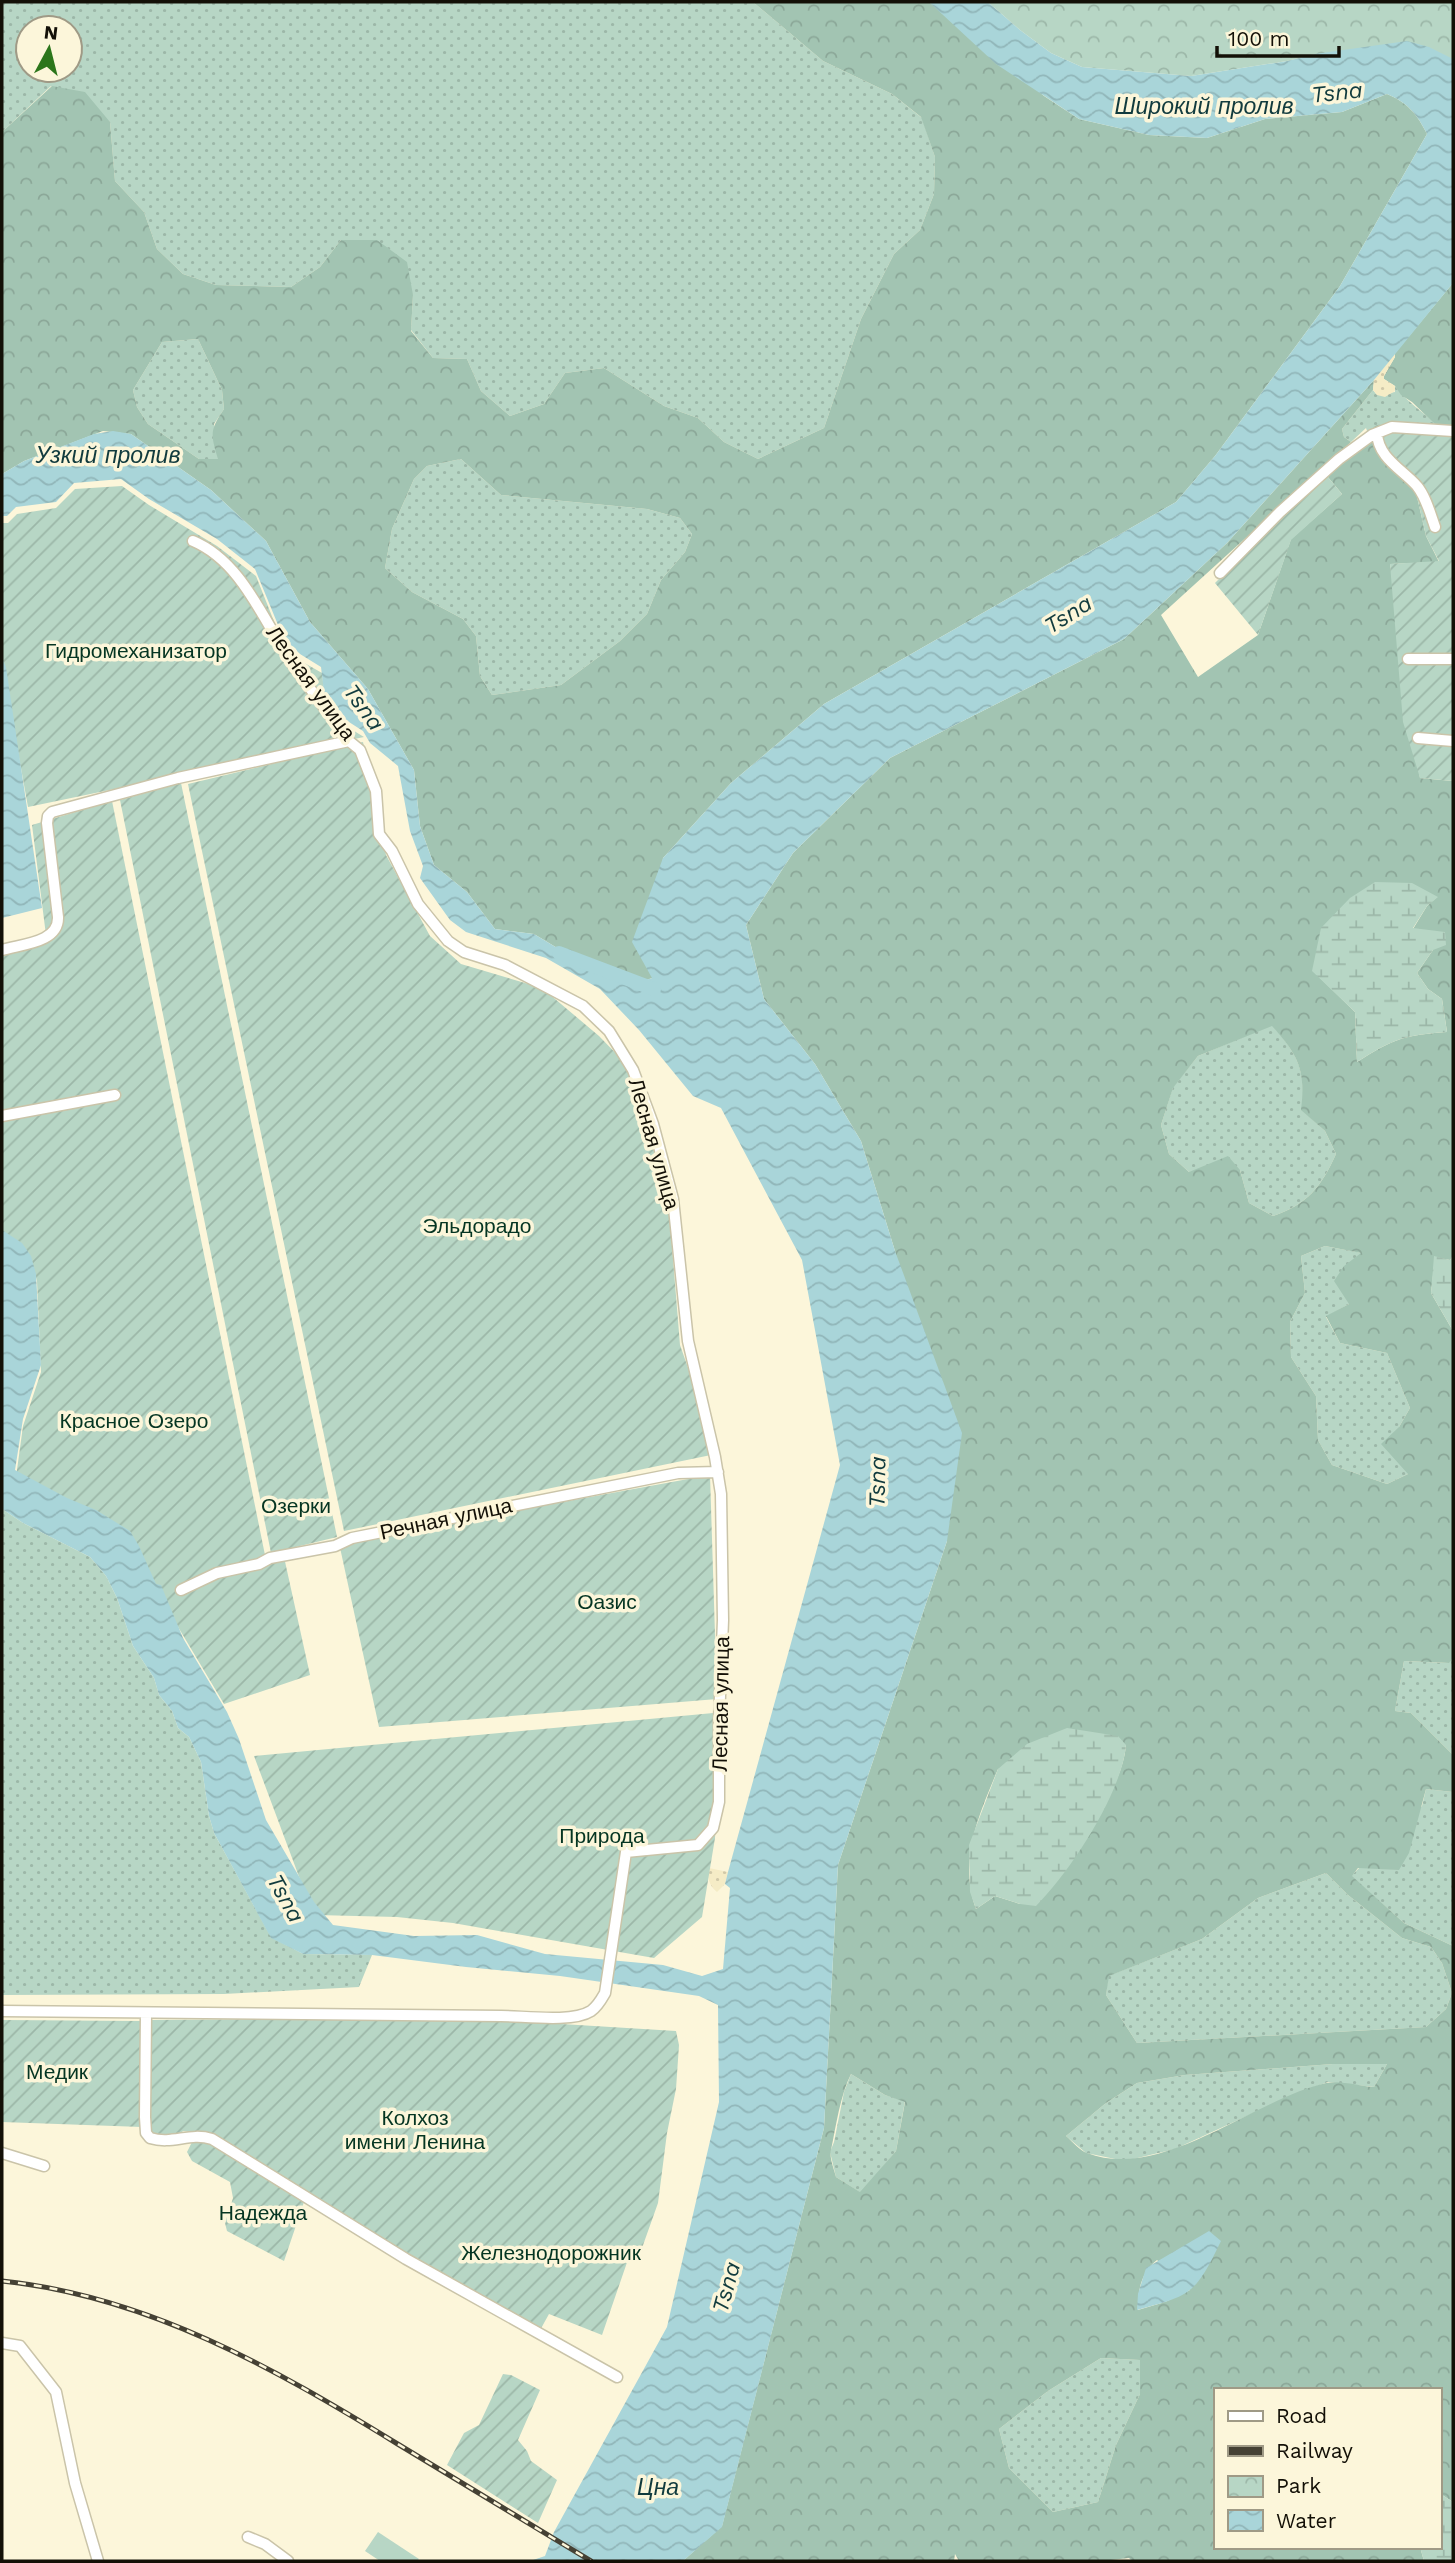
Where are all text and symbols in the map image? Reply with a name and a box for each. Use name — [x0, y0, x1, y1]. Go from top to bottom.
north arrow — [14, 14, 84, 84]
scale bar — [1217, 14, 1340, 58]
text: N — [43, 20, 59, 45]
text: 100 m — [1228, 26, 1290, 51]
water label: Tsna — [1310, 76, 1364, 109]
water label: Широкий пролив — [1114, 93, 1294, 120]
water label: Узкий пролив — [35, 442, 180, 469]
water label: Tsna — [1039, 589, 1097, 639]
street label: Лесная улица — [261, 621, 362, 745]
park label: Гидромеханизатор — [45, 638, 227, 663]
water label: Tsna — [338, 679, 390, 736]
street label: Лесная улица — [624, 1075, 685, 1213]
park label: Эльдорадо — [423, 1213, 531, 1238]
park label: Красное Озеро — [60, 1408, 208, 1433]
water label: Tsna — [864, 1456, 891, 1508]
street label: Речная улица — [377, 1492, 515, 1545]
park label: Озерки — [261, 1493, 331, 1518]
park label: Оазис — [577, 1589, 637, 1614]
street label: Лесная улица — [707, 1636, 734, 1772]
park label: Природа — [559, 1823, 645, 1848]
water label: Tsna — [261, 1869, 310, 1927]
park label: Медик — [26, 2059, 89, 2084]
park label: Колхоз имени Ленина — [345, 2105, 486, 2154]
park label: Надежда — [219, 2200, 308, 2225]
park label: Железнодорожник — [461, 2240, 642, 2265]
water label: Tsna — [707, 2259, 746, 2315]
legend — [1214, 2388, 1441, 2549]
text: Road — [1276, 2403, 1327, 2428]
text: Railway — [1276, 2438, 1353, 2463]
text: Park — [1276, 2473, 1321, 2498]
water label: Цна — [637, 2474, 679, 2501]
text: Water — [1276, 2508, 1337, 2533]

